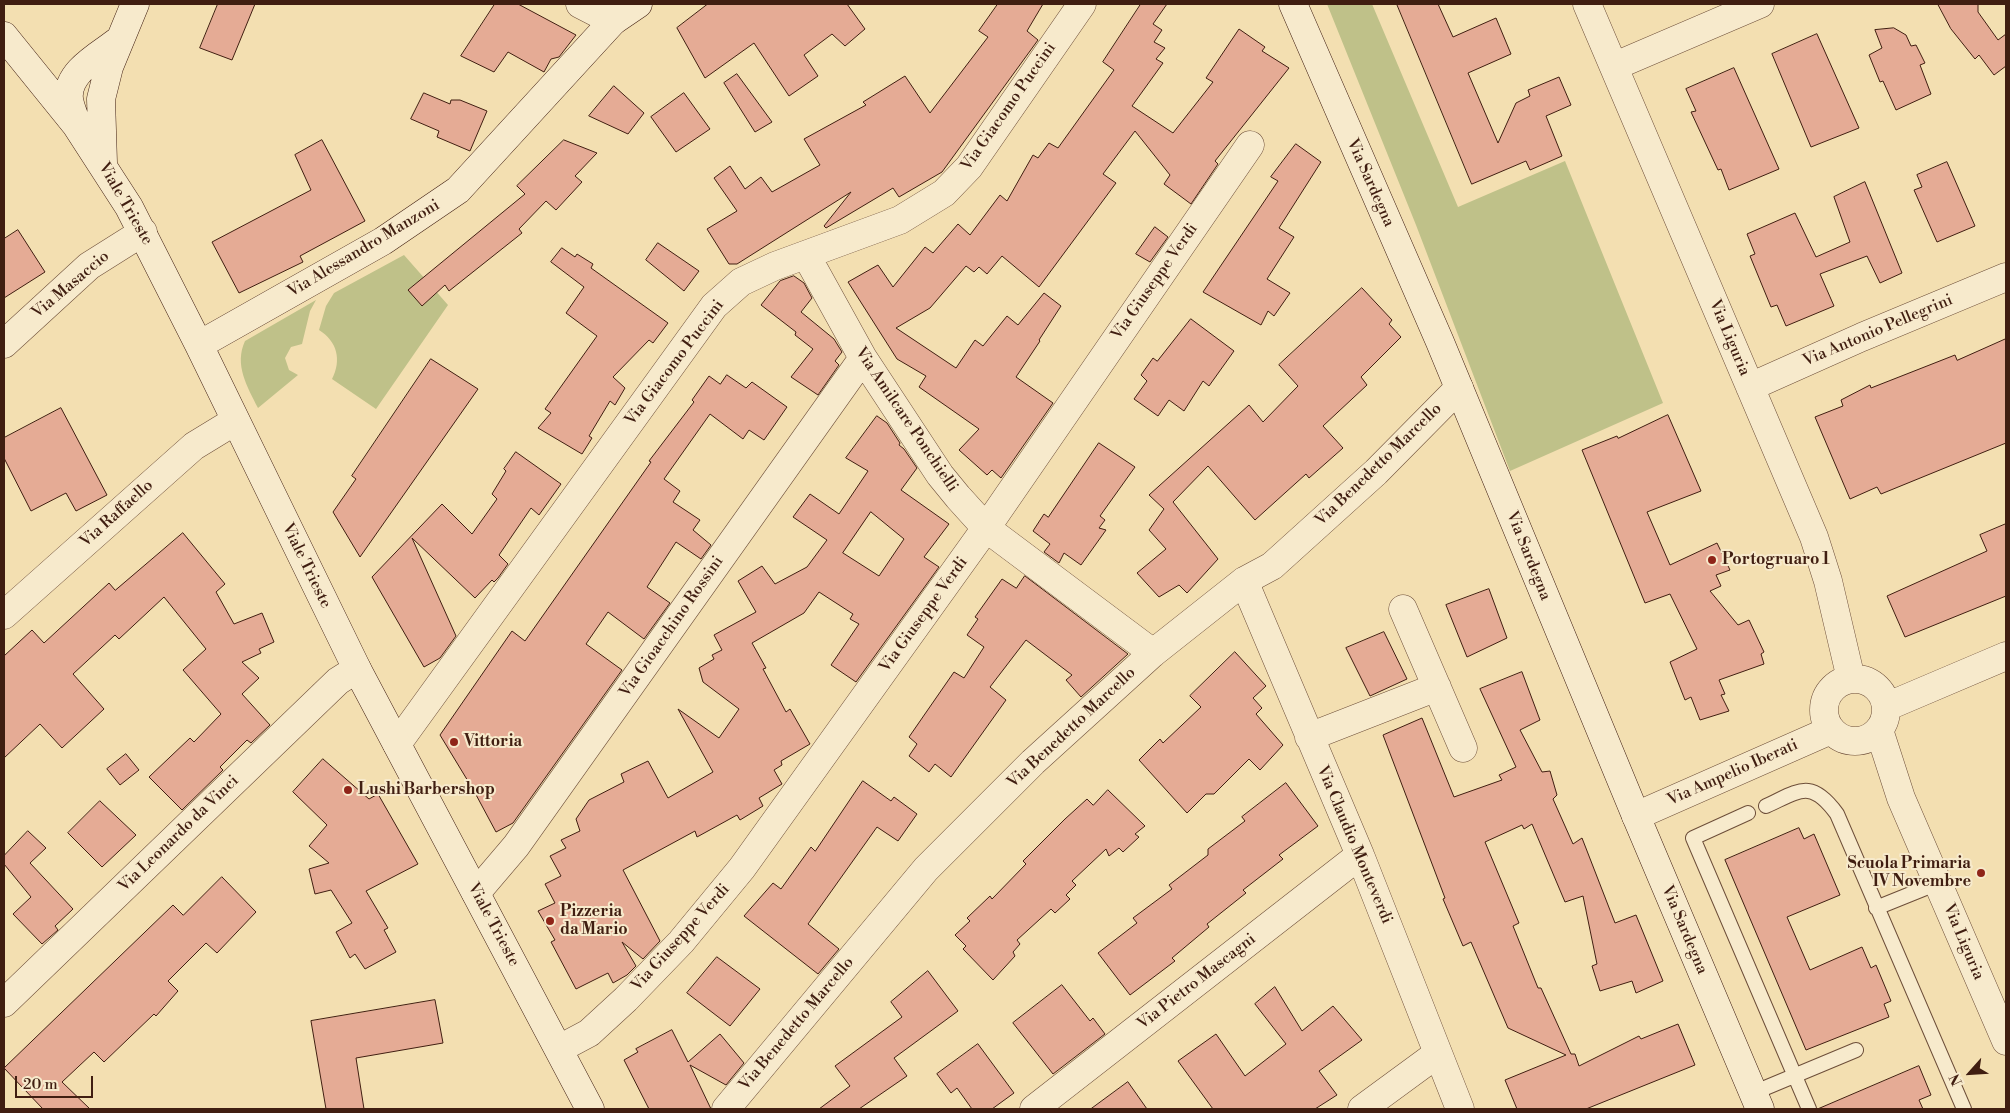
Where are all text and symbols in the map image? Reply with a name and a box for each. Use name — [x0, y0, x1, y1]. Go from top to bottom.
street label: Via Giacomo Puccini — [957, 39, 1061, 175]
street label: Via Sardegna — [1342, 136, 1398, 230]
street label: Viale Trieste — [94, 159, 156, 249]
street label: Via Alessandro Manzoni — [284, 196, 444, 302]
street label: Via Giuseppe Verdi — [1108, 220, 1202, 344]
street label: Via Masaccio — [28, 247, 114, 323]
street label: Via Antonio Pellegrini — [1800, 291, 1956, 371]
street label: Via Giacomo Puccini — [622, 296, 728, 430]
street label: Via Liguria — [1704, 297, 1754, 379]
street label: Via Amilcare Ponchielli — [850, 344, 962, 496]
street label: Via Benedetto Marcello — [1312, 400, 1446, 530]
street label: Via Raffaello — [76, 476, 158, 552]
street label: Via Sardegna — [1501, 509, 1555, 603]
street label: Viale Trieste — [277, 520, 335, 612]
place label: Portogruaro 1 — [1722, 550, 1830, 570]
street label: Via Gioacchino Rossini — [616, 553, 728, 701]
street label: Via Giuseppe Verdi — [876, 554, 972, 676]
marker: Portogruaro 1 — [1706, 554, 1718, 566]
street label: Via Benedetto Marcello — [1004, 664, 1140, 792]
place label: Vittoria — [464, 732, 522, 752]
marker: Vittoria — [448, 736, 460, 748]
street label: Via Ampelio Iberati — [1665, 736, 1801, 810]
street label: Via Claudio Monteverdi — [1312, 763, 1396, 927]
street label: Via Leonardo da Vinci — [115, 772, 243, 896]
place label: Lushi Barbershop — [358, 780, 495, 800]
marker: Lushi Barbershop — [342, 784, 354, 796]
place label: Scuola Primaria IV Novembre — [1848, 854, 1971, 892]
marker: Scuola Primaria IV Novembre — [1975, 867, 1987, 879]
street label: Viale Trieste — [463, 880, 523, 970]
street label: Via Giuseppe Verdi — [628, 880, 734, 996]
street label: Via Sardegna — [1657, 883, 1711, 977]
street label: Via Liguria — [1938, 901, 1988, 983]
place label: Pizzeria da Mario — [560, 902, 628, 940]
marker: Pizzeria da Mario — [544, 915, 556, 927]
street label: Via Pietro Mascagni — [1134, 930, 1260, 1034]
street label: Via Benedetto Marcello — [736, 953, 858, 1095]
north arrow — [1945, 1048, 1995, 1098]
scale bar — [18, 1066, 95, 1098]
text: N — [1946, 1071, 1967, 1089]
text: 20 m — [23, 1075, 58, 1094]

